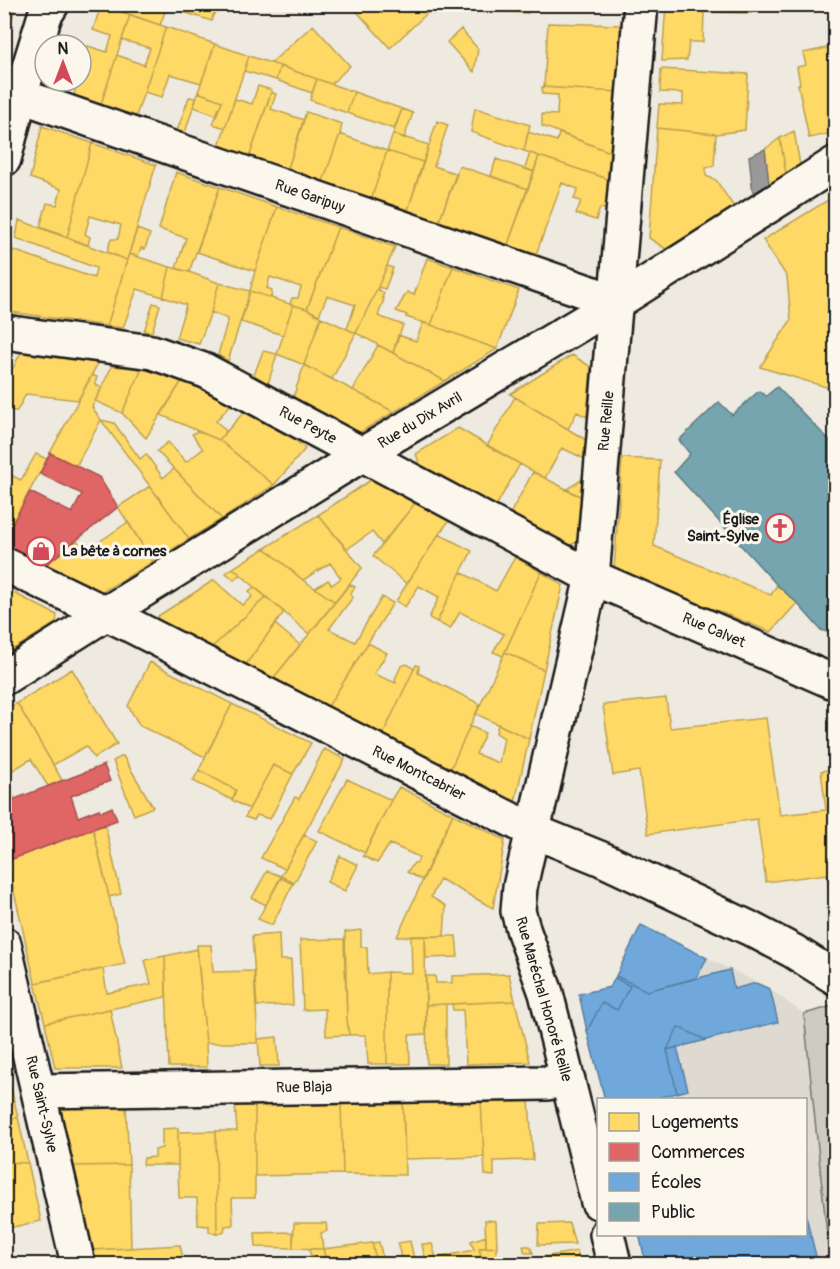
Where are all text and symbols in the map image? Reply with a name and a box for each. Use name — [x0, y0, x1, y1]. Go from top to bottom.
north arrow — [33, 33, 93, 93]
text: N — [58, 39, 69, 59]
street label: Rue Garipuy — [272, 176, 348, 218]
street label: Rue du Dix Avril — [375, 388, 466, 453]
street label: Rue Reille — [594, 390, 619, 452]
street label: Rue Peyte — [276, 402, 340, 449]
place label: Église Saint-Sylve — [687, 510, 760, 546]
church icon: Église Saint-Sylve — [764, 512, 796, 544]
shop icon: La bête à cornes — [25, 535, 57, 567]
place label: La bête à cornes — [62, 542, 167, 561]
street label: Rue Calvet — [679, 609, 749, 653]
street label: Rue Montcabrier — [369, 742, 469, 806]
street label: Rue Maréchal Honoré Reille — [511, 915, 576, 1084]
street label: Rue Saint-Sylve — [21, 1054, 62, 1155]
street label: Rue Blaja — [276, 1078, 332, 1097]
legend — [597, 1098, 807, 1236]
text: Logements — [651, 1111, 738, 1134]
text: Commerces — [651, 1141, 745, 1164]
text: Écoles — [651, 1171, 701, 1194]
text: Public — [651, 1201, 695, 1224]

